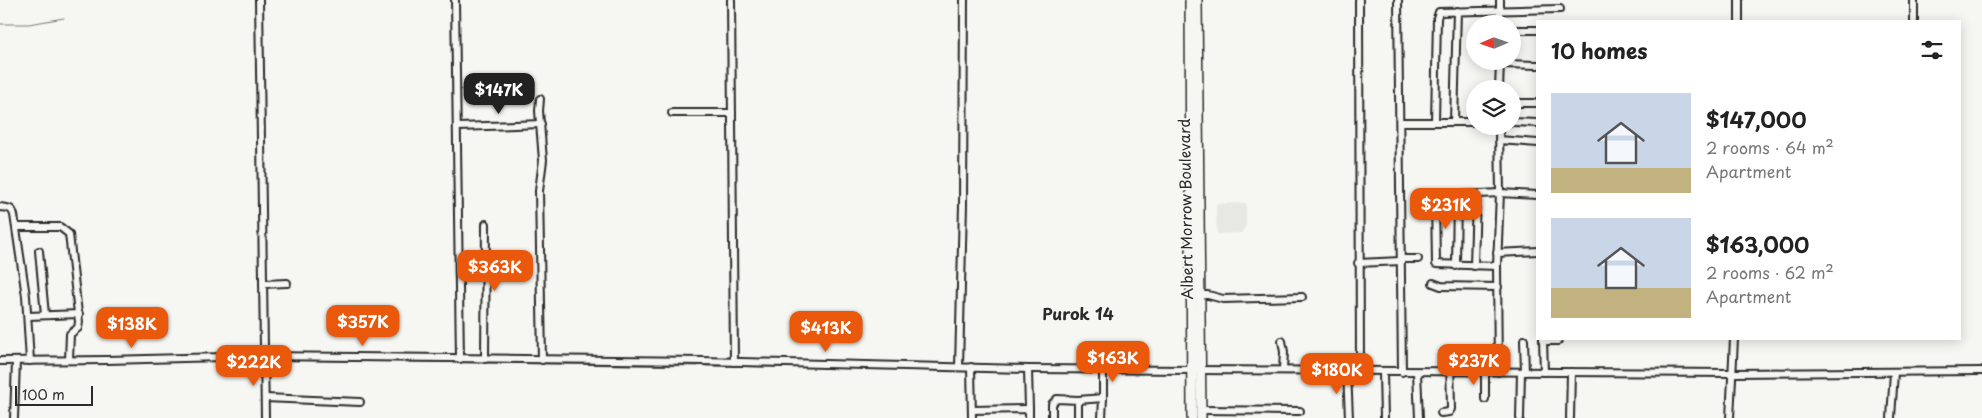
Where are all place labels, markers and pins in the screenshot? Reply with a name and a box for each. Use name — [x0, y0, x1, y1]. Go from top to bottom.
pin: $147K — [464, 72, 534, 115]
pin: $231K — [1411, 188, 1481, 230]
pin: $363K — [460, 250, 530, 292]
pin: $357K — [328, 304, 398, 347]
pin: $138K — [97, 306, 167, 349]
pin: $413K — [791, 310, 861, 353]
pin: $163K — [1078, 340, 1148, 383]
pin: $222K — [219, 344, 289, 387]
pin: $237K — [1439, 344, 1509, 386]
pin: $180K — [1302, 352, 1372, 395]

